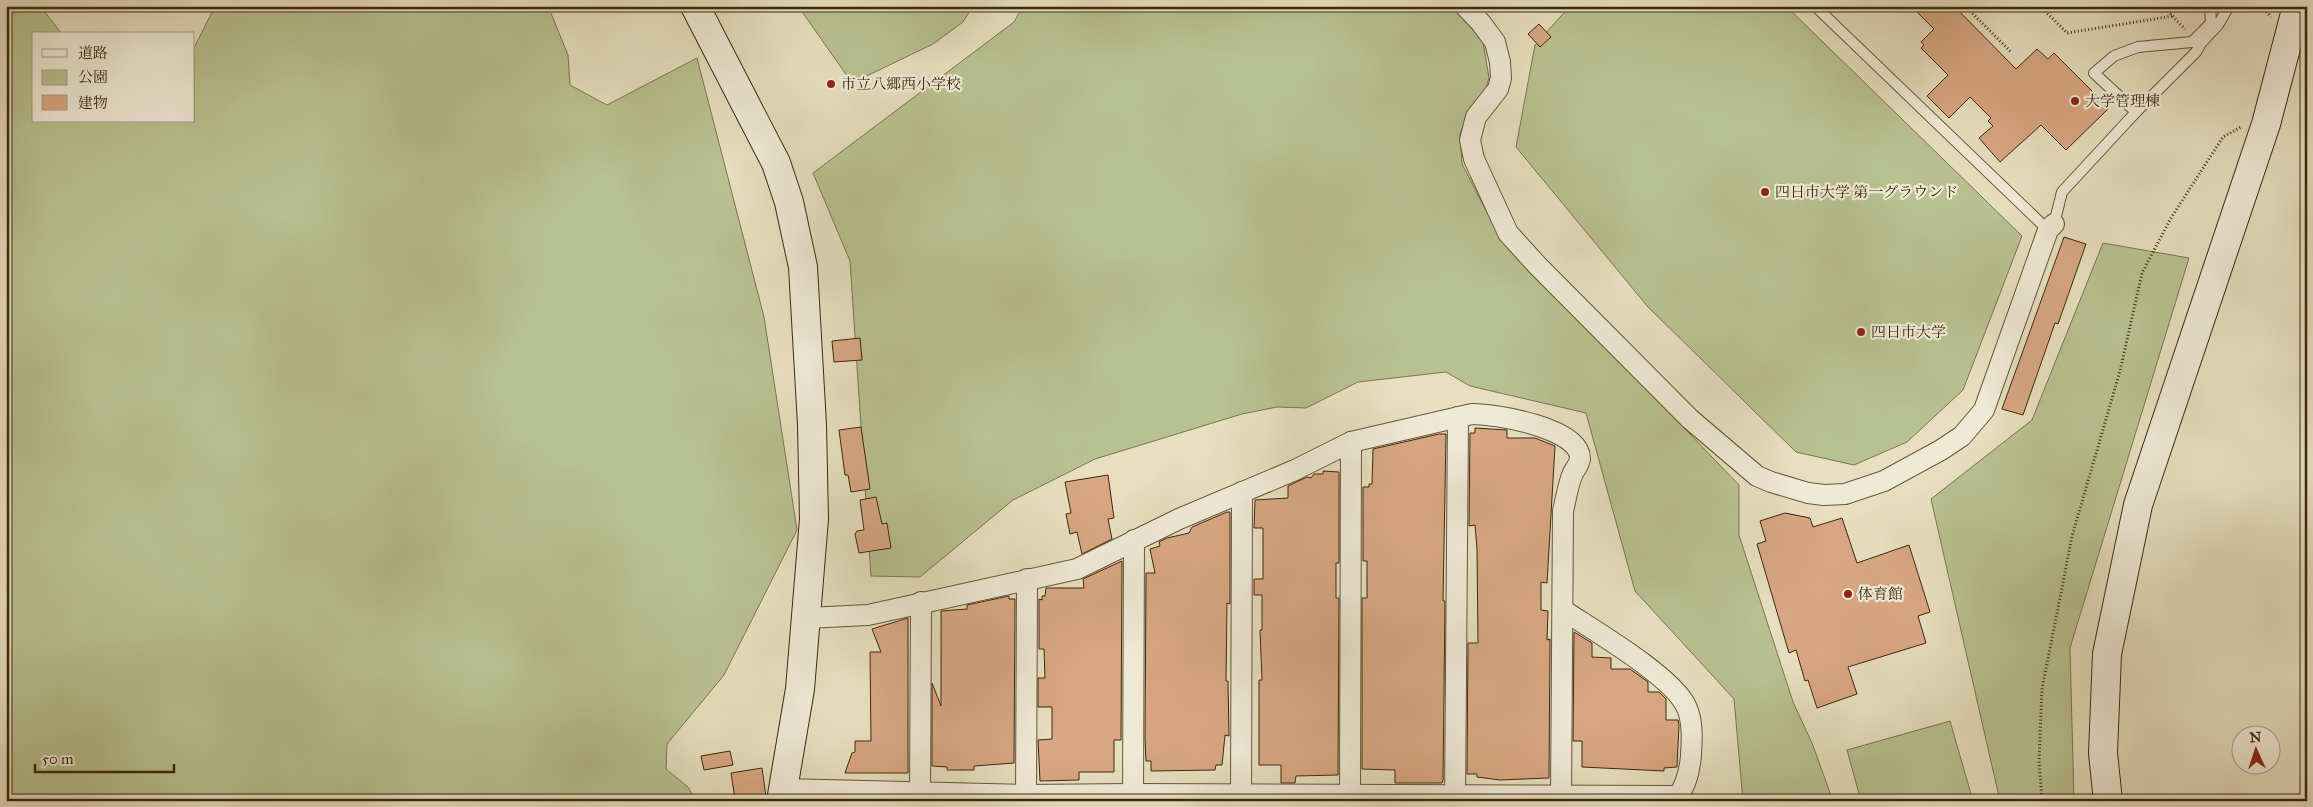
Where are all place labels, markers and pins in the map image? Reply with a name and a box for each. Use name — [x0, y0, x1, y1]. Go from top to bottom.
place label: 市立八郷西小学校 — [841, 75, 961, 93]
marker: 市立八郷西小学校 — [825, 78, 837, 90]
place label: 大学管理棟 — [2085, 92, 2160, 110]
marker: 大学管理棟 — [2069, 95, 2081, 107]
place label: 四日市大学 第一グラウンド — [1775, 183, 1958, 201]
marker: 四日市大学 第一グラウンド — [1759, 186, 1771, 198]
place label: 四日市大学 — [1871, 323, 1946, 341]
marker: 四日市大学 — [1855, 326, 1867, 338]
place label: 体育館 — [1858, 585, 1903, 603]
marker: 体育館 — [1842, 588, 1854, 600]

